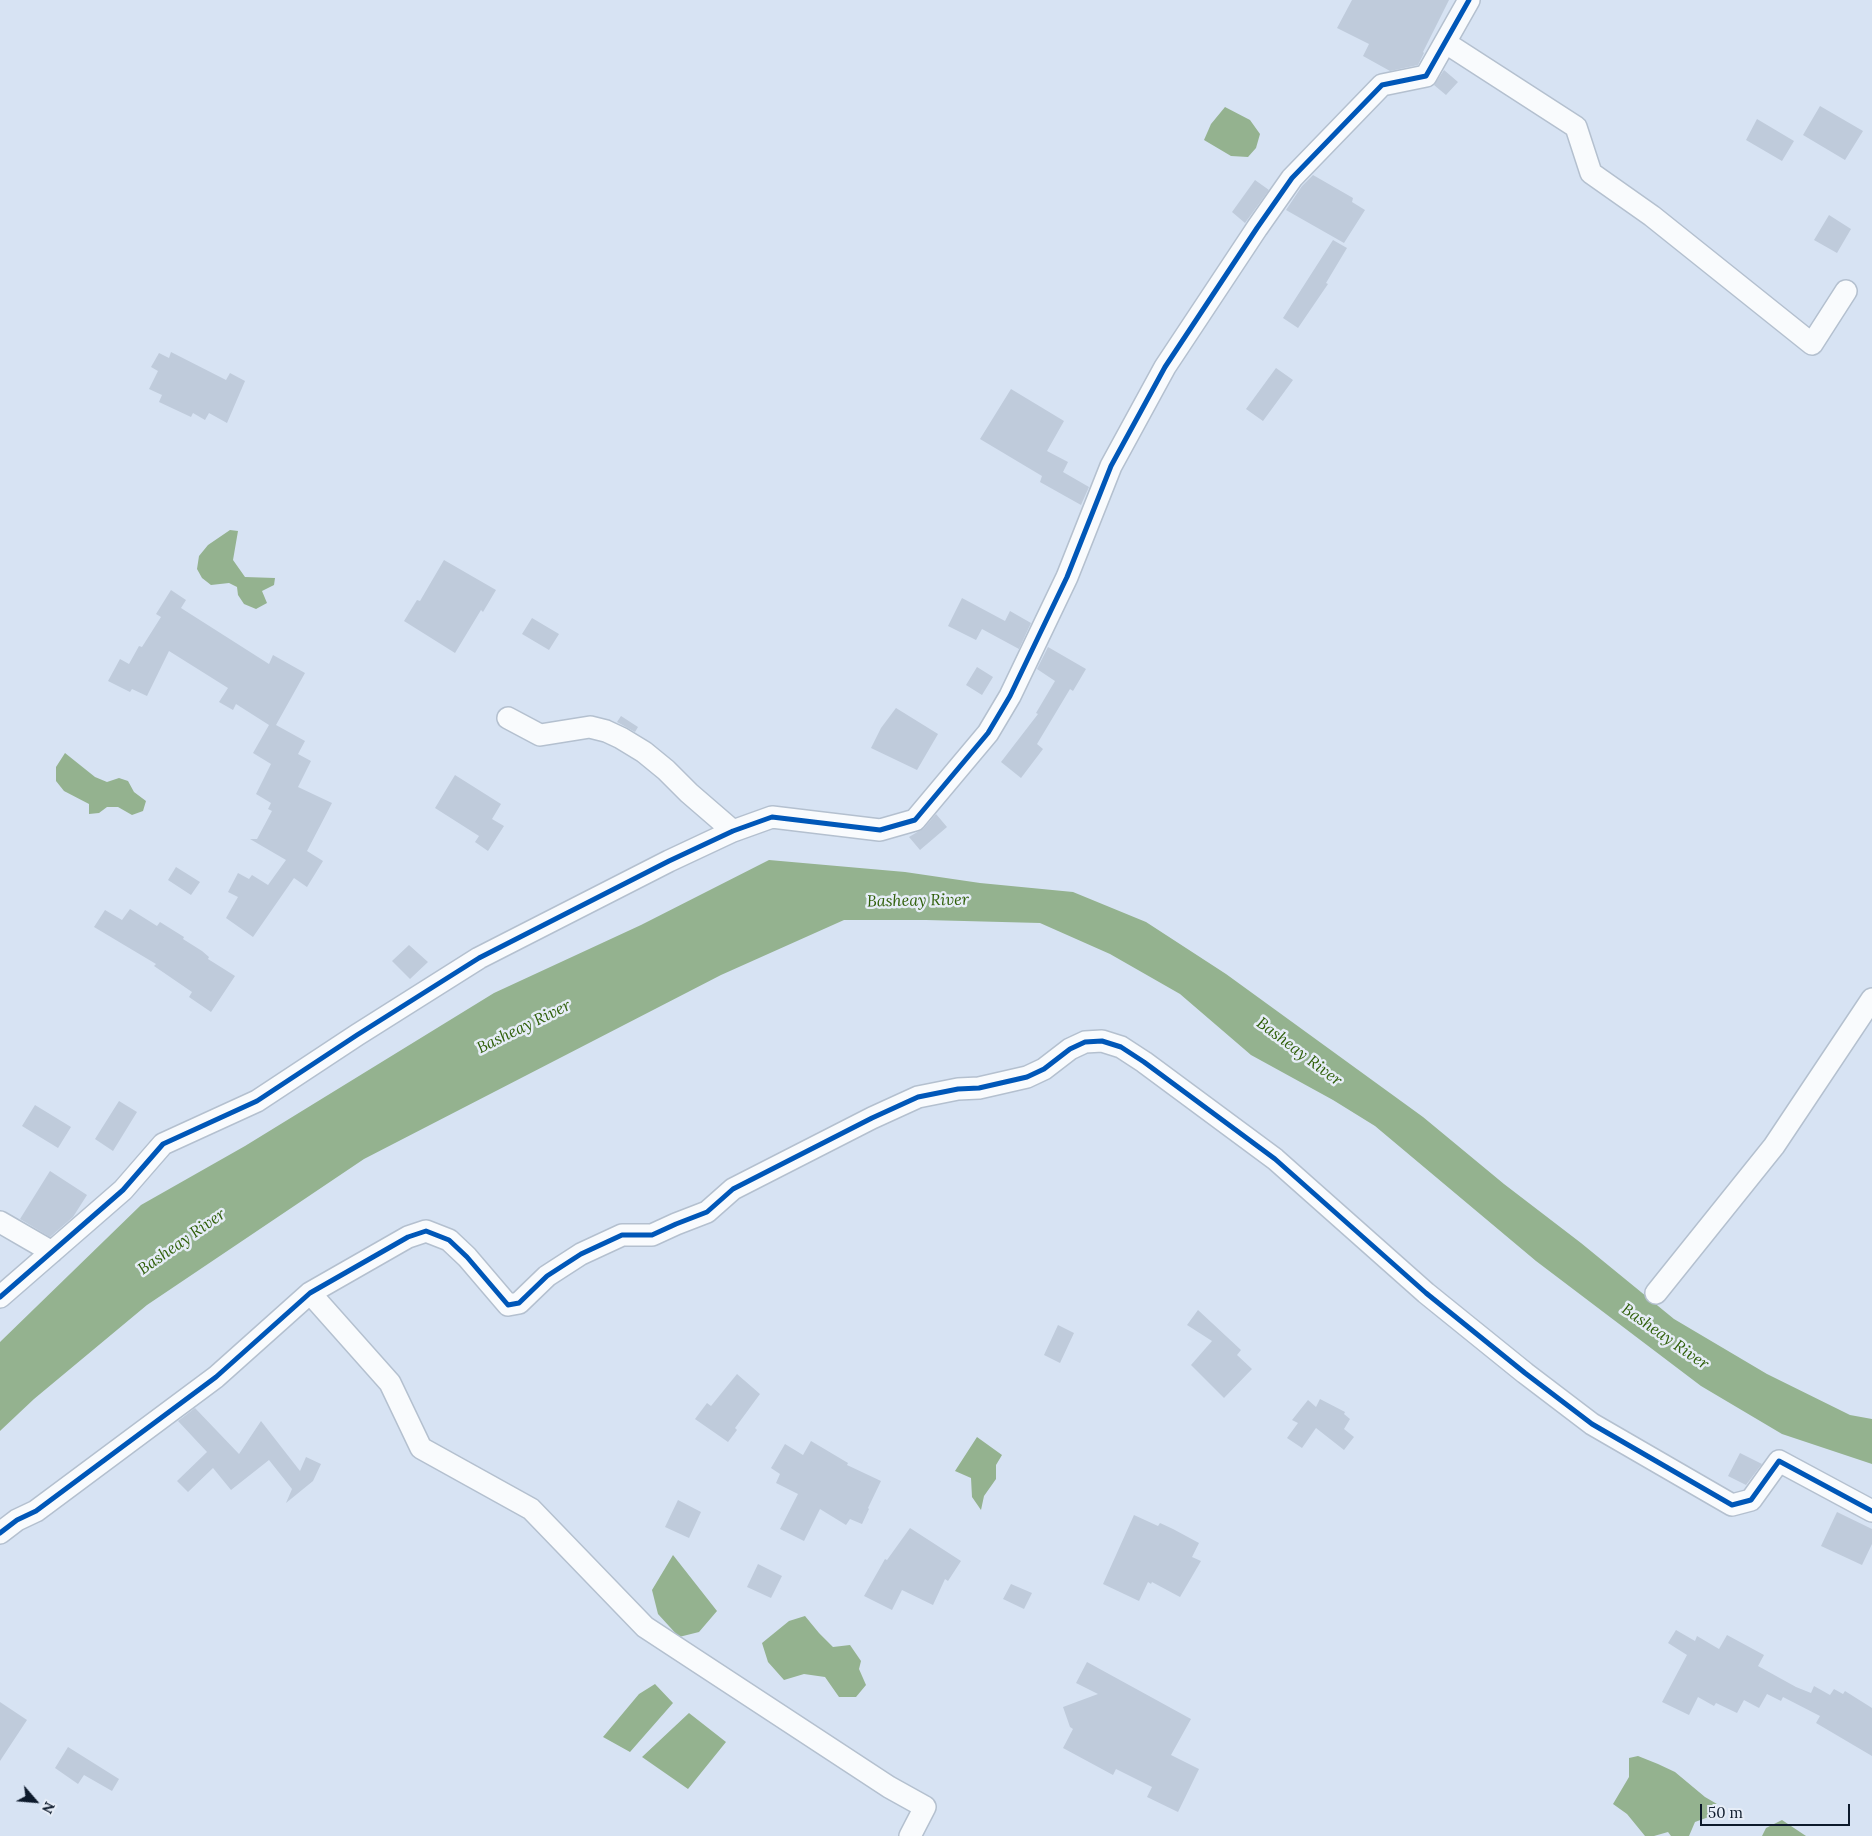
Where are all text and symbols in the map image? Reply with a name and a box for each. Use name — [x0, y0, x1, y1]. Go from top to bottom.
water label: Basheay River — [867, 891, 969, 911]
water label: Basheay River — [474, 996, 574, 1058]
water label: Basheay River — [1252, 1014, 1346, 1090]
water label: Basheay River — [135, 1205, 229, 1279]
water label: Basheay River — [1618, 1300, 1712, 1374]
north arrow — [10, 1776, 60, 1826]
scale bar — [1702, 1794, 1852, 1826]
text: N — [38, 1799, 59, 1817]
text: 50 m — [1708, 1803, 1743, 1822]

